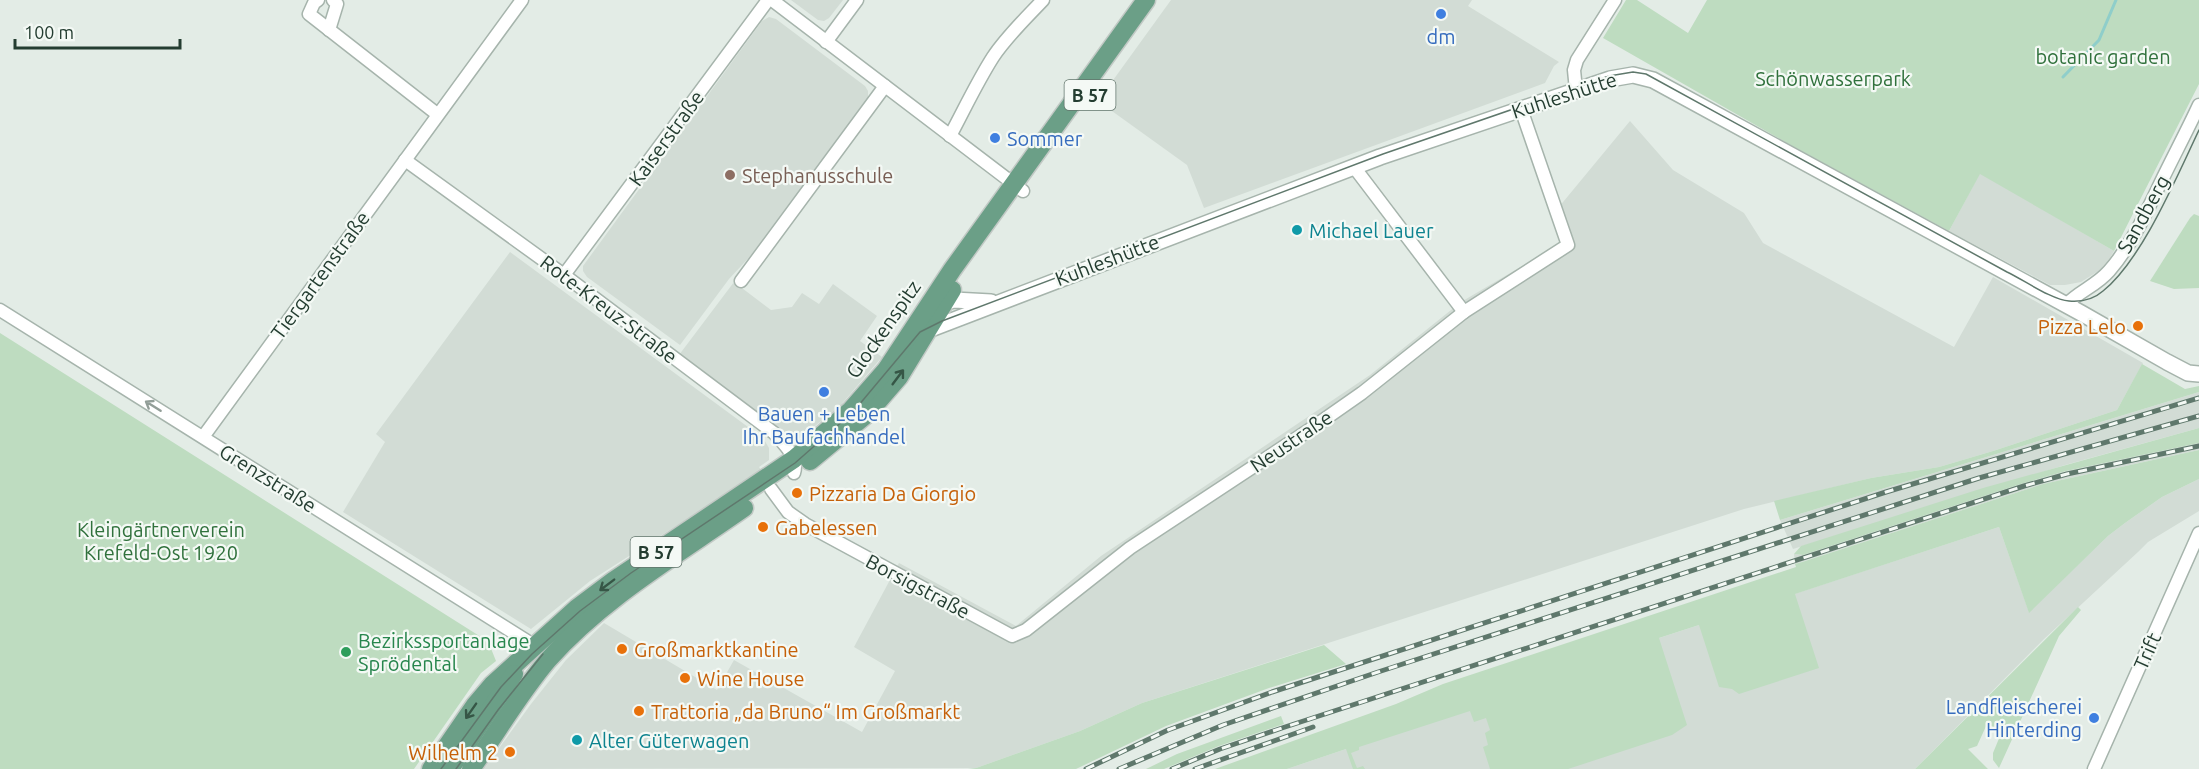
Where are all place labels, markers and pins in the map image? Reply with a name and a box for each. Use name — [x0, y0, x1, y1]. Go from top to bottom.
marker: dm — [1434, 7, 1448, 21]
place label: dm — [1427, 25, 1455, 48]
place label: Sommer — [1007, 127, 1083, 150]
marker: Sommer — [988, 131, 1002, 145]
place label: Stephanusschule — [742, 164, 893, 187]
marker: Stephanusschule — [723, 168, 737, 182]
place label: Michael Lauer — [1309, 219, 1434, 242]
marker: Michael Lauer — [1290, 223, 1304, 237]
place label: Pizza Lelo — [2038, 315, 2126, 338]
marker: Pizza Lelo — [2131, 319, 2145, 333]
marker: Bauen + Leben Ihr Baufachhandel — [817, 385, 831, 399]
place label: Bauen + Leben Ihr Baufachhandel — [743, 402, 905, 448]
place label: Pizzaria Da Giorgio — [809, 482, 976, 505]
marker: Pizzaria Da Giorgio — [790, 486, 804, 500]
place label: Gabelessen — [775, 516, 877, 539]
marker: Gabelessen — [756, 520, 770, 534]
place label: Bezirkssportanlage Sprödental — [358, 629, 529, 675]
place label: Großmarktkantine — [634, 638, 799, 661]
marker: Großmarktkantine — [615, 642, 629, 656]
marker: Bezirkssportanlage Sprödental — [339, 645, 353, 659]
place label: Wine House — [697, 667, 805, 690]
marker: Wine House — [678, 671, 692, 685]
place label: Landfleischerei Hinterding — [1946, 695, 2082, 741]
place label: Trattoria „da Bruno“ Im Großmarkt — [651, 700, 960, 723]
marker: Trattoria „da Bruno“ Im Großmarkt — [632, 704, 646, 718]
marker: Landfleischerei Hinterding — [2087, 711, 2101, 725]
place label: Alter Güterwagen — [589, 729, 750, 752]
marker: Alter Güterwagen — [570, 733, 584, 747]
place label: Wilhelm 2 — [408, 741, 498, 764]
marker: Wilhelm 2 — [503, 745, 517, 759]

